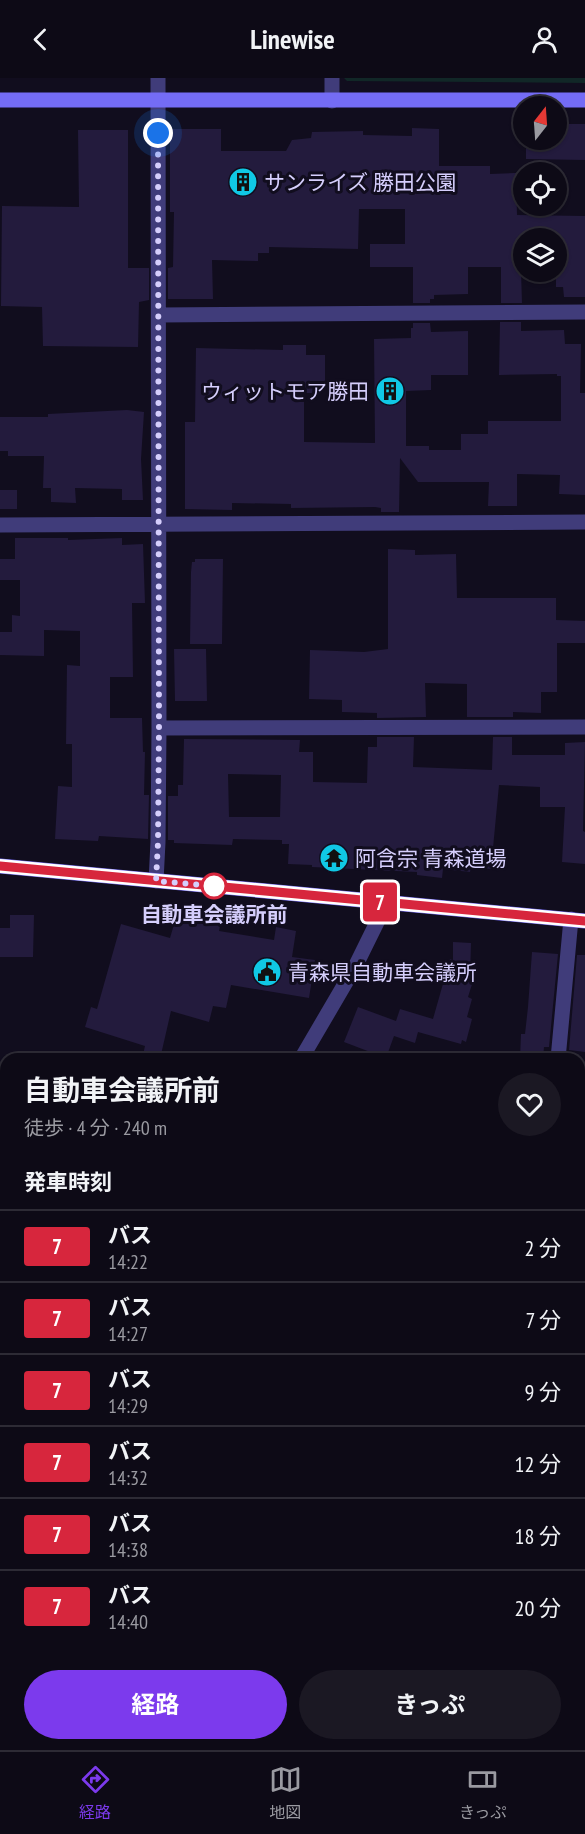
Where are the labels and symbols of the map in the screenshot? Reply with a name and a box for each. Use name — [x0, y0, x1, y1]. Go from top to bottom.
north arrow — [513, 96, 567, 150]
your location — [143, 118, 173, 148]
building icon: サンライズ 勝田公園 — [227, 166, 259, 198]
place label: サンライズ 勝田公園 — [264, 169, 457, 196]
building icon: ウィットモア勝田 — [374, 375, 406, 407]
place label: ウィットモア勝田 — [201, 378, 369, 405]
temple icon: 阿含宗 青森道場 — [318, 842, 350, 874]
place label: 阿含宗 青森道場 — [355, 845, 506, 872]
marker: 自動車会議所前 — [201, 873, 227, 899]
line badge: 7 — [360, 882, 400, 922]
place label: 自動車会議所前 — [141, 901, 288, 928]
public building icon: 青森県自動車会議所 — [251, 956, 283, 988]
place label: 青森県自動車会議所 — [288, 959, 477, 986]

